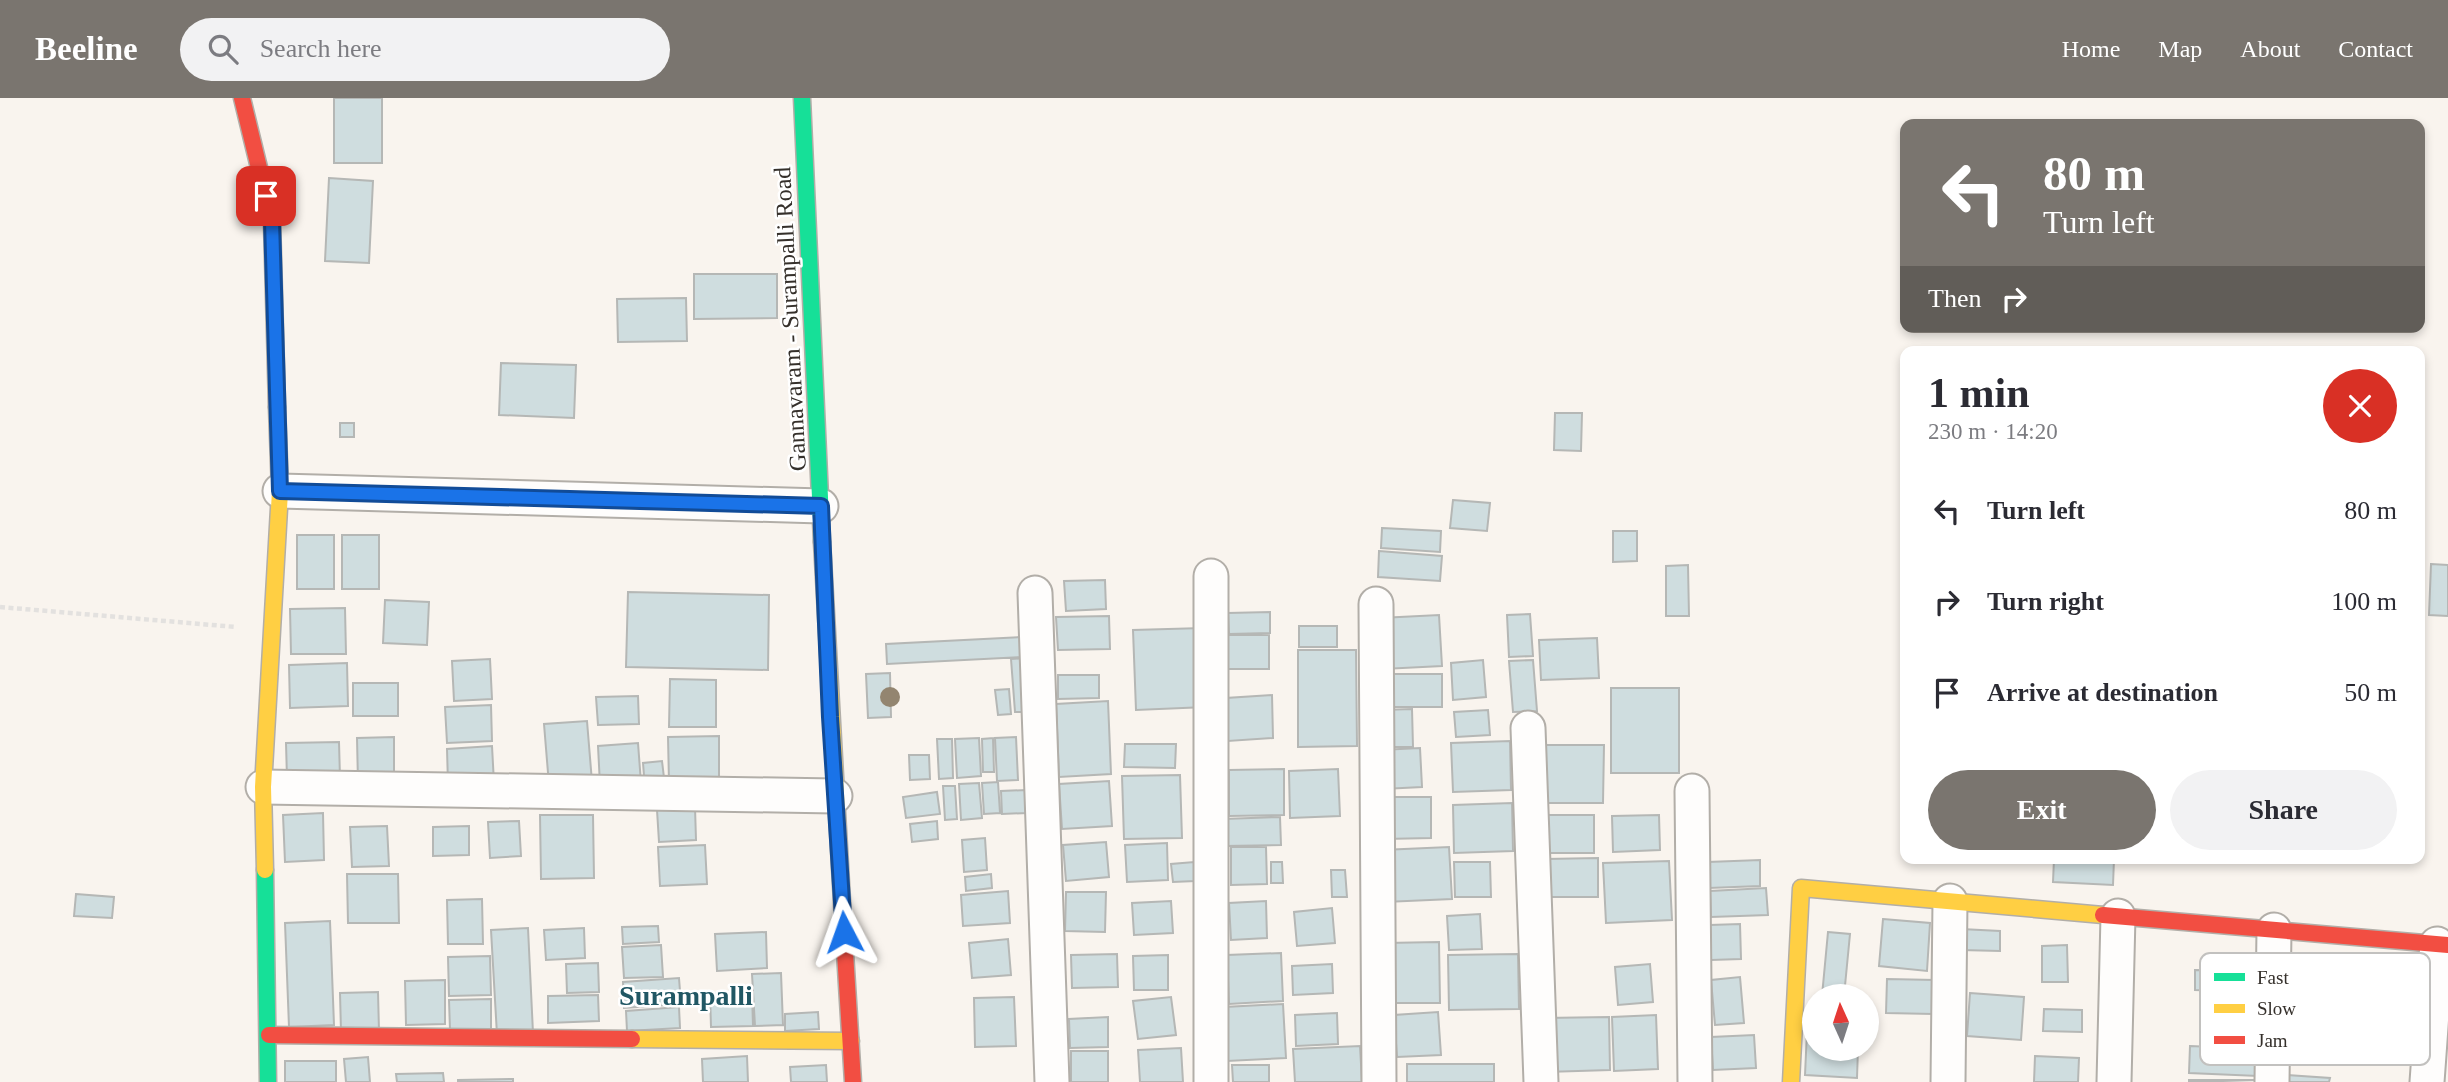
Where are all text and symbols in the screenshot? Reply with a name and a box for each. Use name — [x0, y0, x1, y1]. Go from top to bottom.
search box — [180, 18, 670, 81]
icon: search — [204, 30, 242, 68]
text: Beeline — [35, 31, 138, 67]
text: Search here — [260, 34, 382, 63]
text: Home — [2062, 36, 2120, 62]
text: Map — [2158, 36, 2202, 62]
text: About — [2240, 36, 2300, 62]
text: Contact — [2338, 36, 2413, 62]
text: 80 m — [2043, 146, 2145, 201]
icon: left — [1928, 147, 2019, 238]
pin — [236, 166, 296, 226]
street label: Gannavaram - Surampalli Road — [769, 166, 811, 472]
icon: arrive — [247, 177, 285, 215]
text: Turn left — [2043, 204, 2155, 240]
icon: right — [1995, 280, 2033, 318]
text: Then — [1928, 284, 1981, 313]
button: close — [2323, 369, 2397, 443]
text: 1 min — [1928, 370, 2030, 416]
text: 230 m · 14:20 — [1928, 419, 2058, 444]
icon: left — [1928, 492, 1966, 530]
text: Turn left — [1987, 496, 2085, 525]
text: 80 m — [2344, 496, 2397, 525]
icon: right — [1928, 583, 1966, 621]
text: Turn right — [1987, 587, 2104, 616]
text: 100 m — [2331, 587, 2397, 616]
icon: arrive — [1928, 674, 1966, 712]
text: Arrive at destination — [1987, 678, 2218, 707]
text: 50 m — [2344, 678, 2397, 707]
button: Exit — [1928, 770, 2156, 850]
button: Share — [2170, 770, 2397, 850]
position arrow — [807, 895, 881, 969]
legend — [2200, 953, 2430, 1065]
text: Fast — [2257, 967, 2289, 988]
district label: Surampalli — [619, 980, 753, 1011]
north arrow — [1802, 984, 1880, 1060]
map controls — [1802, 984, 1879, 1061]
text: Slow — [2257, 998, 2296, 1019]
text: Jam — [2257, 1030, 2288, 1051]

